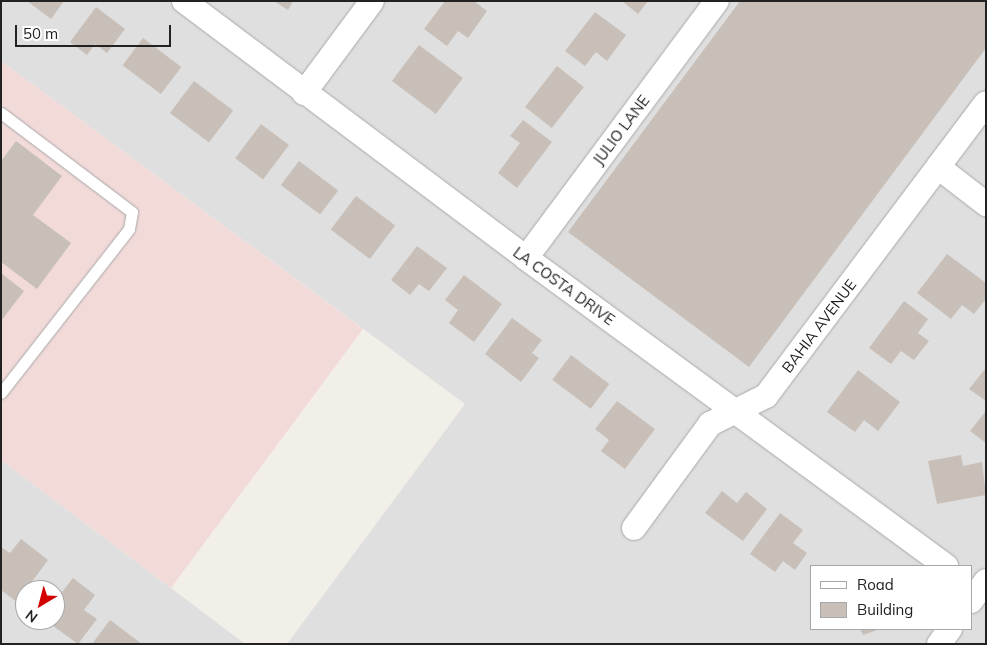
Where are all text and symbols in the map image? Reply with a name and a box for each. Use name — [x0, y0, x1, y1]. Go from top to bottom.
scale bar — [18, 15, 174, 47]
text: 50 m — [23, 24, 58, 43]
street label: JULIO LANE — [589, 92, 653, 168]
street label: LA COSTA DRIVE — [510, 243, 618, 329]
street label: BAHIA AVENUE — [778, 276, 860, 376]
legend — [810, 565, 972, 630]
text: Road — [857, 575, 894, 594]
north arrow — [15, 580, 65, 630]
text: Building — [857, 600, 913, 619]
text: N — [22, 606, 41, 627]

